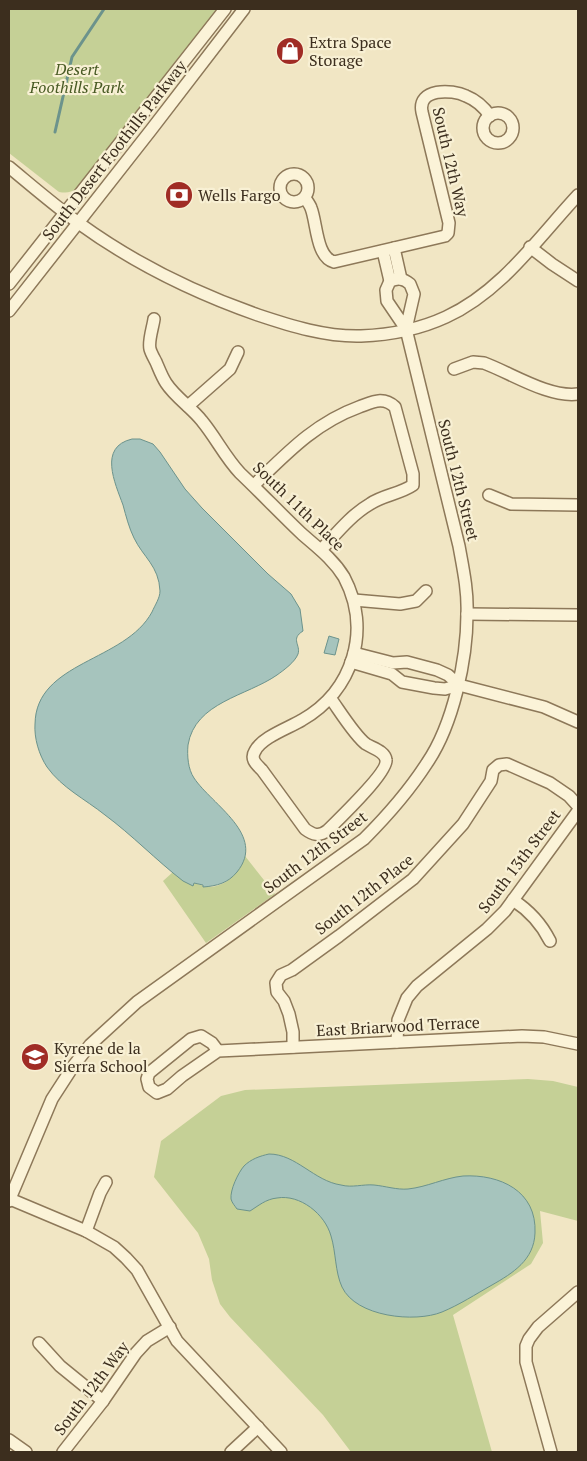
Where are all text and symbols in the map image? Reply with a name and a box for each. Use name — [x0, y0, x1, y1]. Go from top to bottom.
place label: Extra Space Storage — [309, 31, 392, 71]
shop icon: Extra Space Storage — [275, 36, 305, 66]
street label: South Desert Foothills Parkway — [37, 55, 192, 245]
park label: Desert Foothills Park — [29, 58, 124, 98]
street label: South 12th Way — [428, 105, 475, 220]
bank icon: Wells Fargo — [164, 180, 194, 210]
place label: Wells Fargo — [198, 184, 281, 206]
street label: South 12th Street — [433, 417, 485, 543]
street label: South 11th Place — [248, 456, 350, 556]
street label: South 13th Street — [473, 805, 565, 917]
street label: South 12th Street — [259, 806, 371, 898]
street label: South 12th Place — [310, 848, 418, 940]
street label: East Briarwood Terrace — [316, 1011, 480, 1041]
place label: Kyrene de la Sierra School — [54, 1037, 148, 1077]
school or university icon: Kyrene de la Sierra School — [20, 1042, 50, 1072]
street label: South 12th Way — [48, 1336, 134, 1439]

